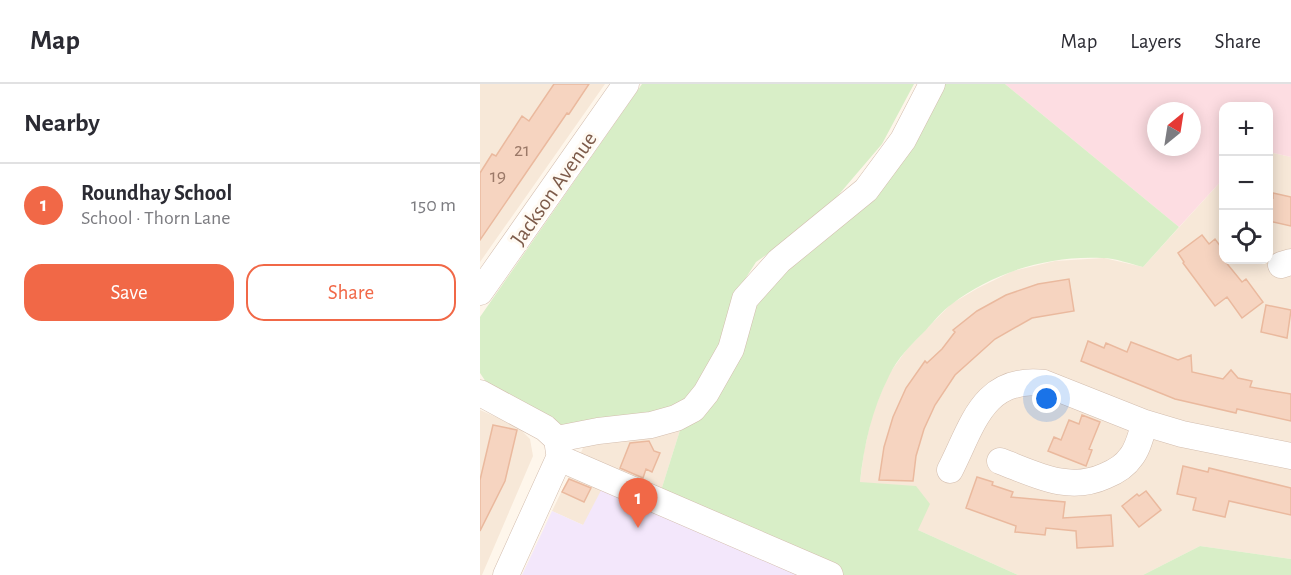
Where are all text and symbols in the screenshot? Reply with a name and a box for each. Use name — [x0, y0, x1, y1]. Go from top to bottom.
text: Map — [30, 27, 80, 55]
text: Map — [1061, 31, 1097, 52]
text: Layers — [1130, 31, 1181, 52]
text: Share — [1214, 31, 1261, 52]
north arrow — [1147, 102, 1201, 156]
map controls — [1219, 102, 1273, 264]
button: + — [1219, 102, 1273, 156]
text: Nearby — [24, 110, 100, 136]
street label: Jackson Avenue — [507, 128, 601, 249]
house number: 21 — [514, 140, 530, 160]
button: − — [1219, 156, 1273, 210]
house number: 19 — [490, 166, 506, 186]
text: Roundhay School — [81, 182, 232, 204]
text: 1 — [40, 195, 47, 215]
text: 150 m — [411, 195, 456, 215]
text: School · Thorn Lane — [81, 208, 231, 228]
button: locate — [1219, 210, 1273, 264]
button: Save — [24, 264, 234, 321]
button: Share — [246, 264, 456, 321]
your location — [1032, 384, 1061, 413]
pin: 1 — [618, 478, 658, 528]

